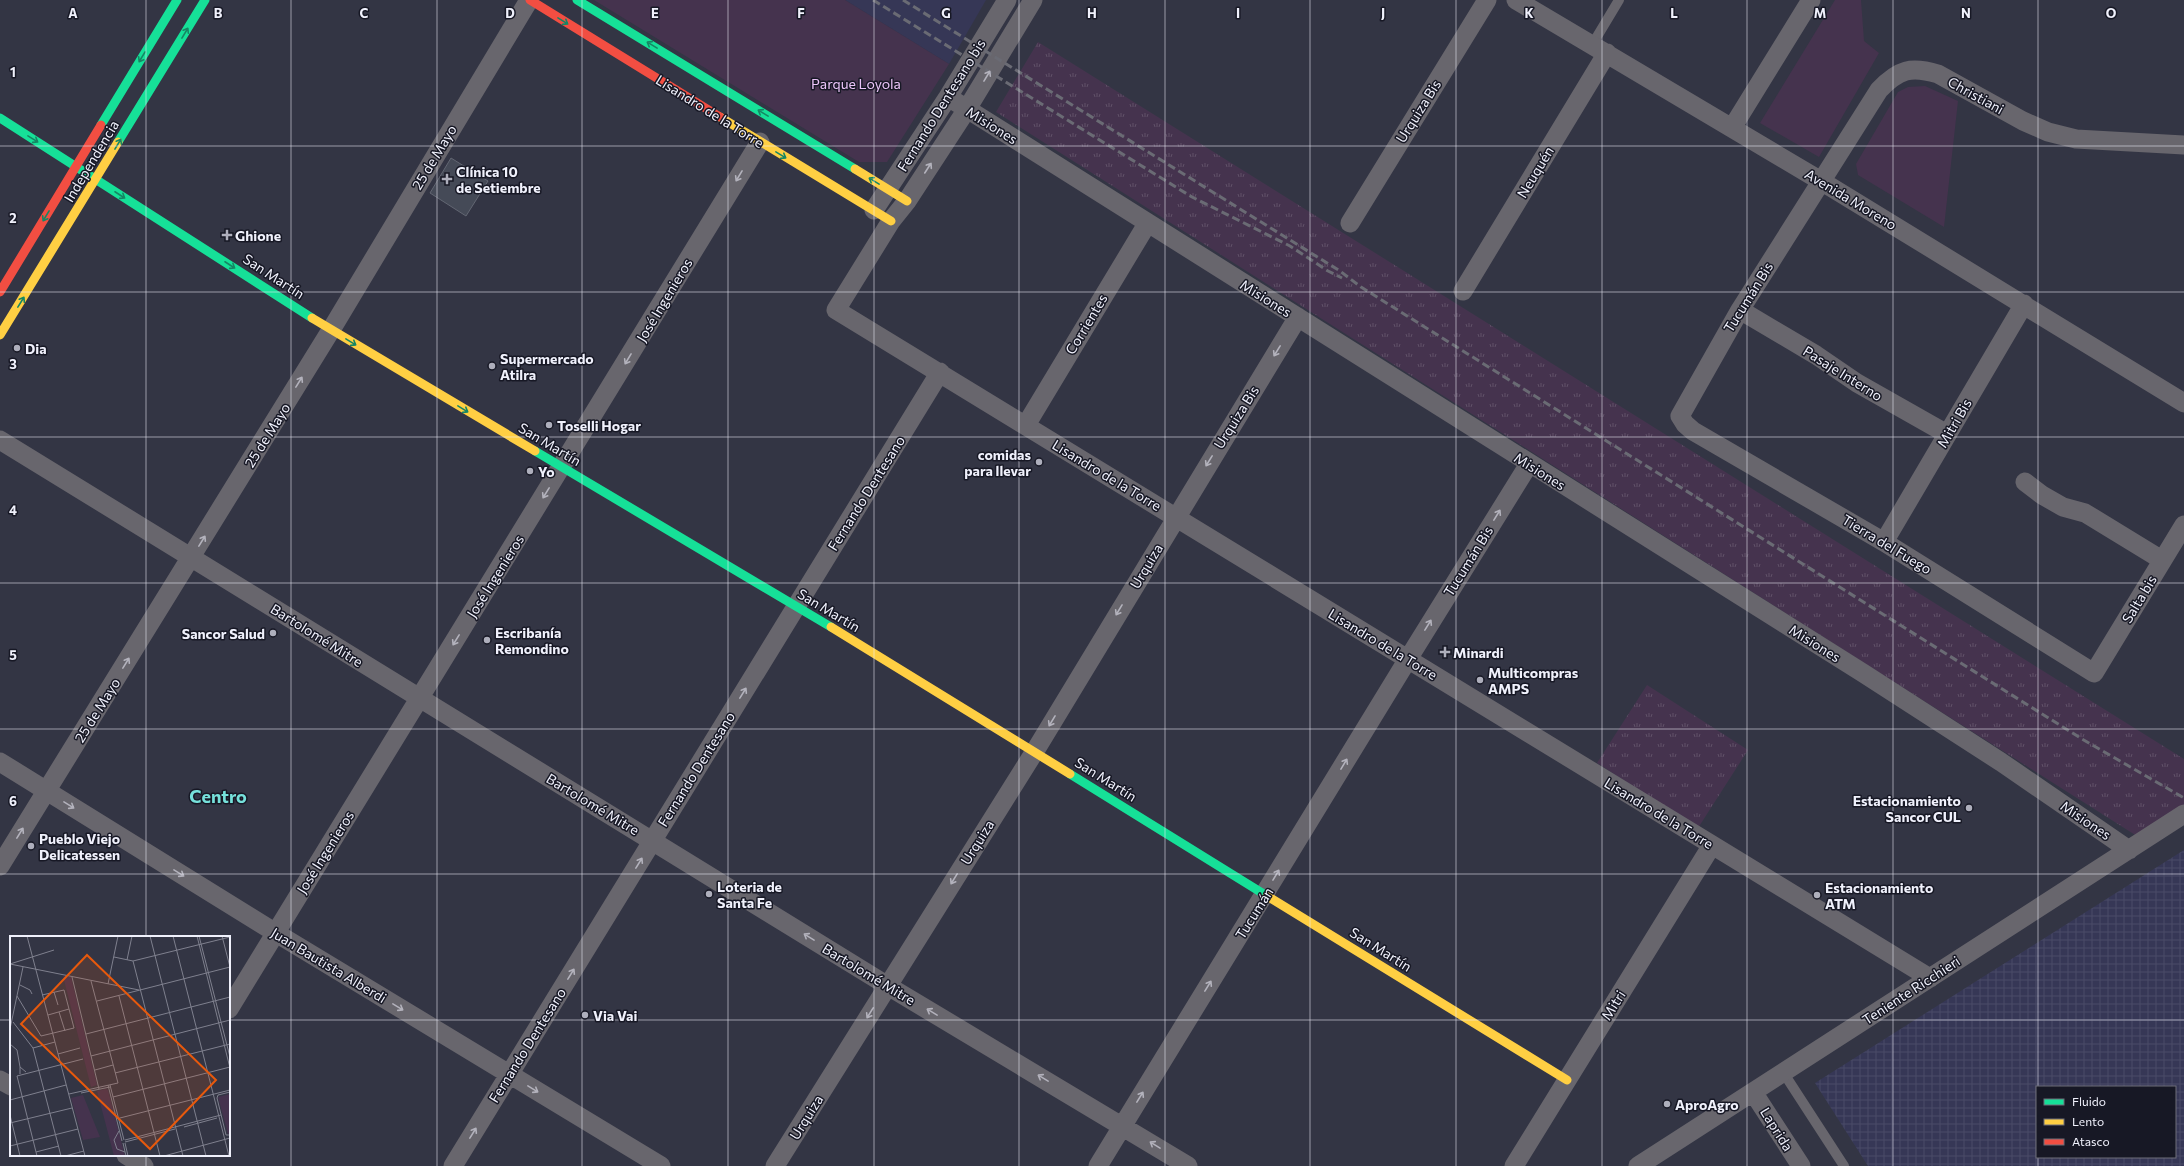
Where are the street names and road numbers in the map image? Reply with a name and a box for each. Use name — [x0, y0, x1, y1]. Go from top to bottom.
street label: Fernando Dentesano bis — [893, 36, 989, 174]
street label: Lisandro de la Torre — [653, 71, 767, 151]
street label: Christiani — [1945, 73, 2007, 117]
street label: Urquiza Bis — [1392, 76, 1444, 146]
street label: Misiones — [963, 103, 1021, 147]
street label: Independencia — [60, 117, 122, 205]
street label: 25 de Mayo — [408, 122, 460, 192]
street label: Neuquén — [1513, 143, 1557, 201]
street label: Avenida Moreno — [1802, 165, 1900, 233]
street label: San Martín — [240, 250, 308, 302]
street label: José Ingenieros — [632, 255, 696, 345]
street label: Tucumán Bis — [1720, 259, 1776, 335]
street label: Misiones — [1237, 276, 1295, 320]
street label: Corrientes — [1061, 291, 1111, 357]
street label: Pasaje Interno — [1800, 342, 1886, 404]
street label: Urquiza Bis — [1210, 382, 1262, 452]
street label: Mitri Bis — [1933, 396, 1975, 450]
street label: 25 de Mayo — [241, 400, 293, 470]
street label: San Martín — [516, 419, 584, 469]
street label: Fernando Dentesano — [824, 433, 908, 553]
street label: Lisandro de la Torre — [1049, 436, 1165, 514]
street label: Misiones — [1511, 449, 1569, 493]
street label: Tierra del Fuego — [1839, 511, 1935, 577]
street label: Tucumán Bis — [1440, 523, 1496, 599]
street label: José Ingenieros — [463, 531, 527, 621]
street label: Urquiza — [1126, 540, 1166, 592]
street label: Salta bis — [2118, 572, 2160, 626]
street label: San Martín — [795, 585, 863, 635]
street label: Bartolomé Mitre — [268, 600, 366, 670]
street label: Lisandro de la Torre — [1325, 605, 1441, 683]
street label: Misiones — [1786, 621, 1844, 665]
street label: 25 de Mayo — [71, 675, 123, 745]
street label: Fernando Dentesano — [654, 709, 738, 829]
street label: San Martín — [1072, 753, 1140, 805]
street label: Bartolomé Mitre — [543, 770, 643, 838]
street label: Lisandro de la Torre — [1601, 774, 1717, 852]
street label: Misiones — [2058, 797, 2114, 843]
street label: José Ingenieros — [293, 807, 357, 897]
street label: Urquiza — [957, 817, 997, 867]
street label: Tucumán — [1231, 884, 1277, 942]
street label: San Martín — [1347, 923, 1415, 975]
street label: Juan Bautista Alberdi — [268, 924, 390, 1006]
street label: Bartolomé Mitre — [819, 940, 919, 1008]
street label: Teniente Ricchieri — [1859, 952, 1963, 1028]
street label: Fernando Dentesano — [485, 985, 569, 1105]
street label: Mitri — [1597, 987, 1629, 1023]
street label: Urquiza — [786, 1092, 826, 1142]
street label: Laprida — [1757, 1104, 1797, 1154]

